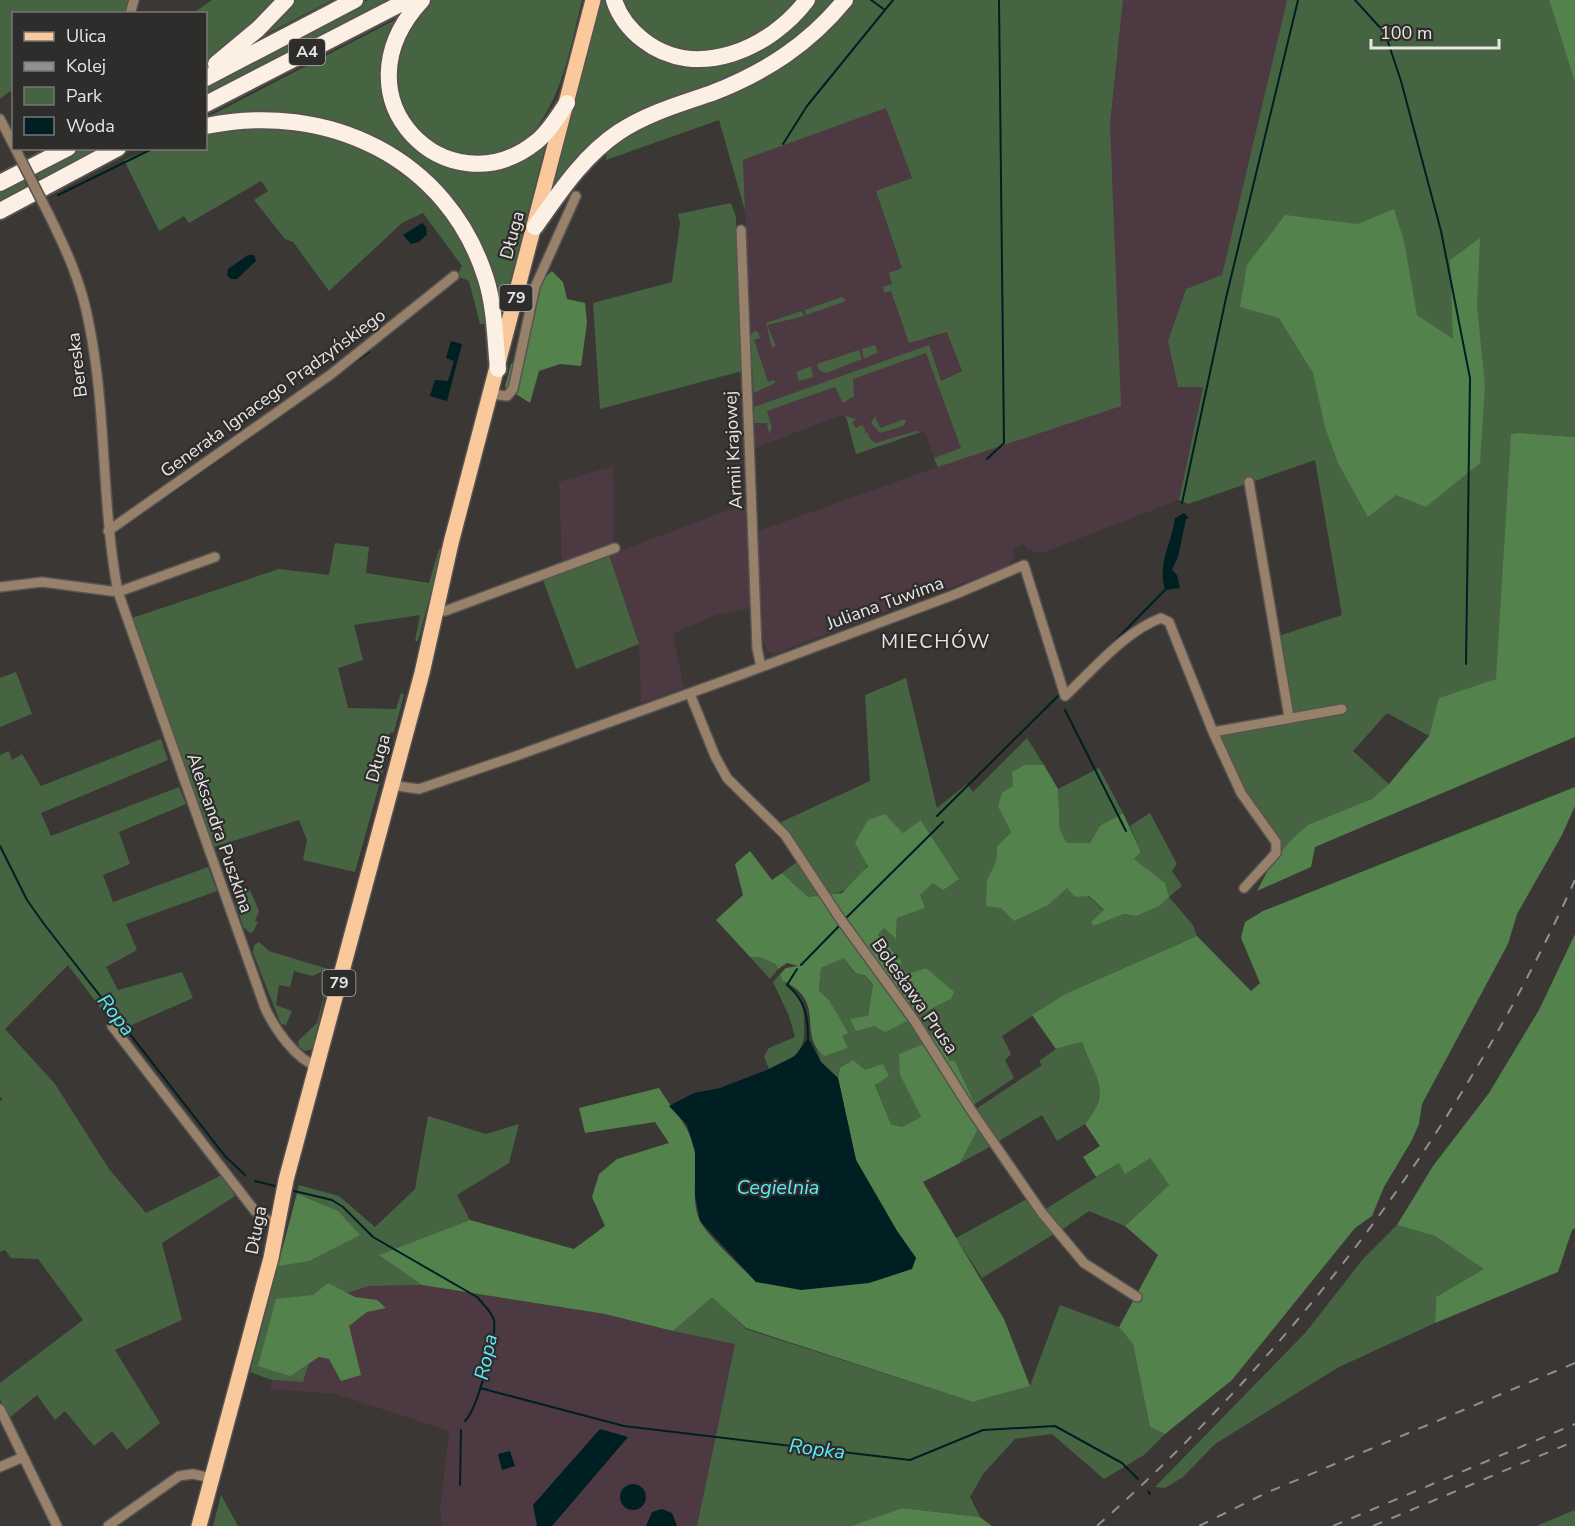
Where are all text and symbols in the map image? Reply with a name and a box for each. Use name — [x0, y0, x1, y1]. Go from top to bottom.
legend — [12, 12, 207, 150]
scale bar — [1371, 12, 1498, 50]
text: 100 m — [1380, 21, 1432, 45]
text: Ulica — [66, 24, 106, 48]
road number: A4 — [289, 39, 325, 65]
text: Kolej — [66, 54, 106, 78]
text: Park — [66, 84, 103, 108]
text: Woda — [66, 114, 115, 138]
street label: Długa — [494, 208, 530, 262]
road number: 79 — [500, 285, 532, 311]
street label: Generała Ignacego Prądzyńskiego — [156, 303, 390, 483]
street label: Bereska — [61, 331, 93, 399]
street label: Armii Krajowej — [718, 390, 748, 510]
street label: Juliana Tuwima — [822, 571, 947, 636]
district label: MIECHÓW — [881, 628, 991, 655]
street label: Długa — [360, 731, 396, 785]
street label: Aleksandra Puszkina — [181, 750, 259, 916]
street label: Bolesława Prusa — [866, 934, 964, 1058]
road number: 79 — [322, 970, 356, 996]
water label: Ropa — [91, 988, 141, 1042]
water label: Cegielnia — [737, 1174, 819, 1201]
street label: Długa — [240, 1204, 272, 1256]
water label: Ropa — [468, 1331, 504, 1383]
water label: Ropka — [787, 1432, 847, 1466]

